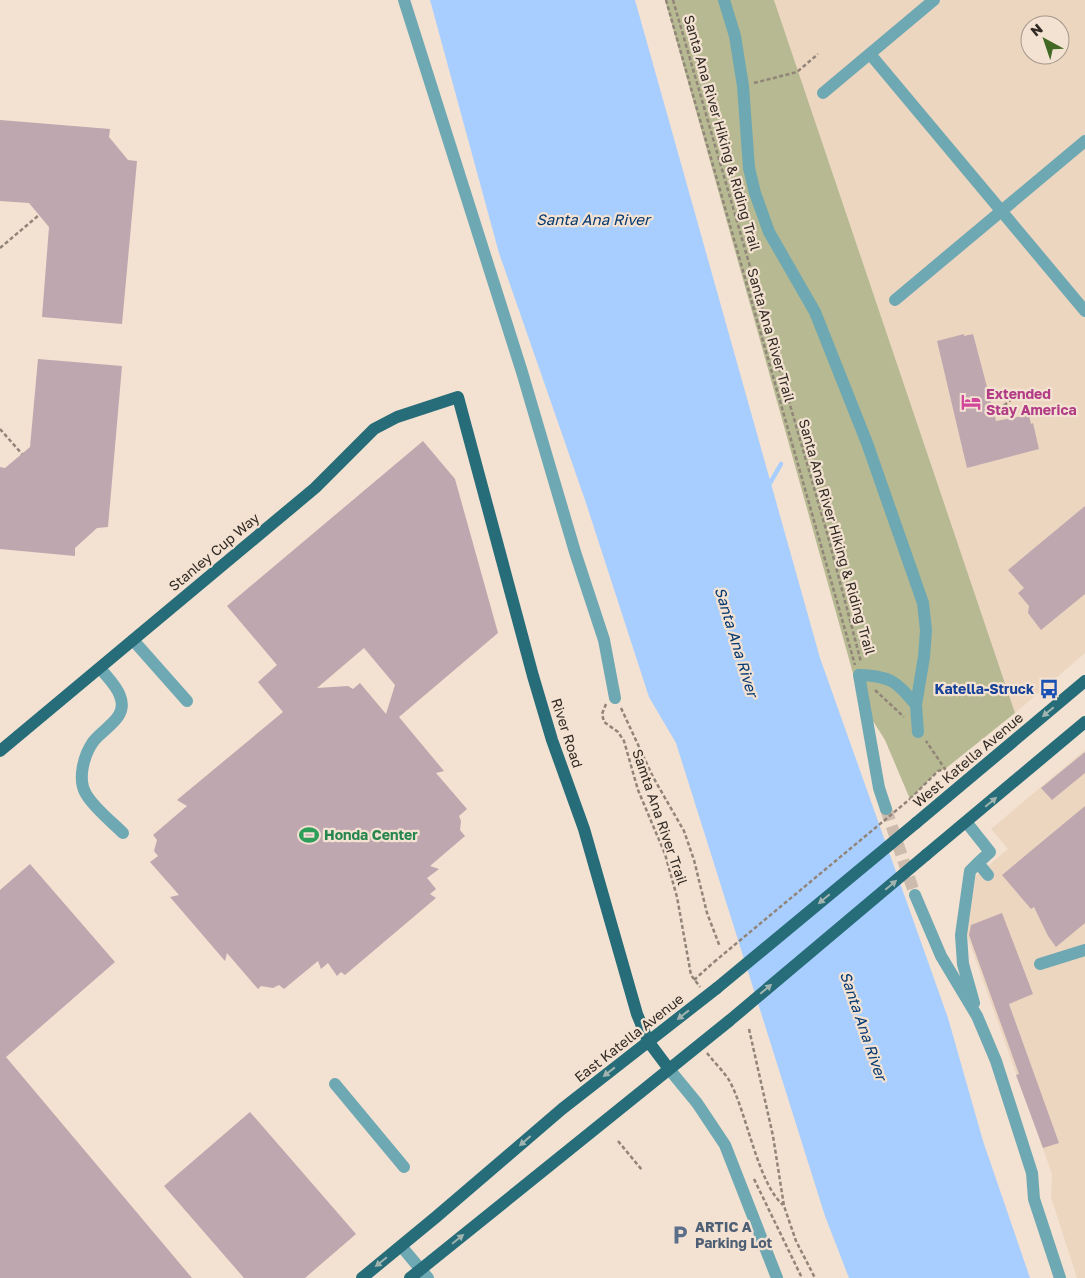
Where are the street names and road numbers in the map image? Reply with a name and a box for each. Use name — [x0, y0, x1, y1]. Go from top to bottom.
street label: Santa Ana River Hiking & Riding Trail — [681, 13, 764, 253]
street label: Santa Ana River Trail — [744, 266, 799, 404]
street label: Santa Ana River Hiking & Riding Trail — [796, 417, 879, 657]
street label: Stanley Cup Way — [165, 509, 262, 594]
street label: River Road — [548, 696, 587, 770]
street label: West Katella Avenue — [909, 709, 1026, 811]
street label: Samta Ana River Trail — [629, 747, 692, 887]
street label: East Katella Avenue — [571, 990, 687, 1085]

